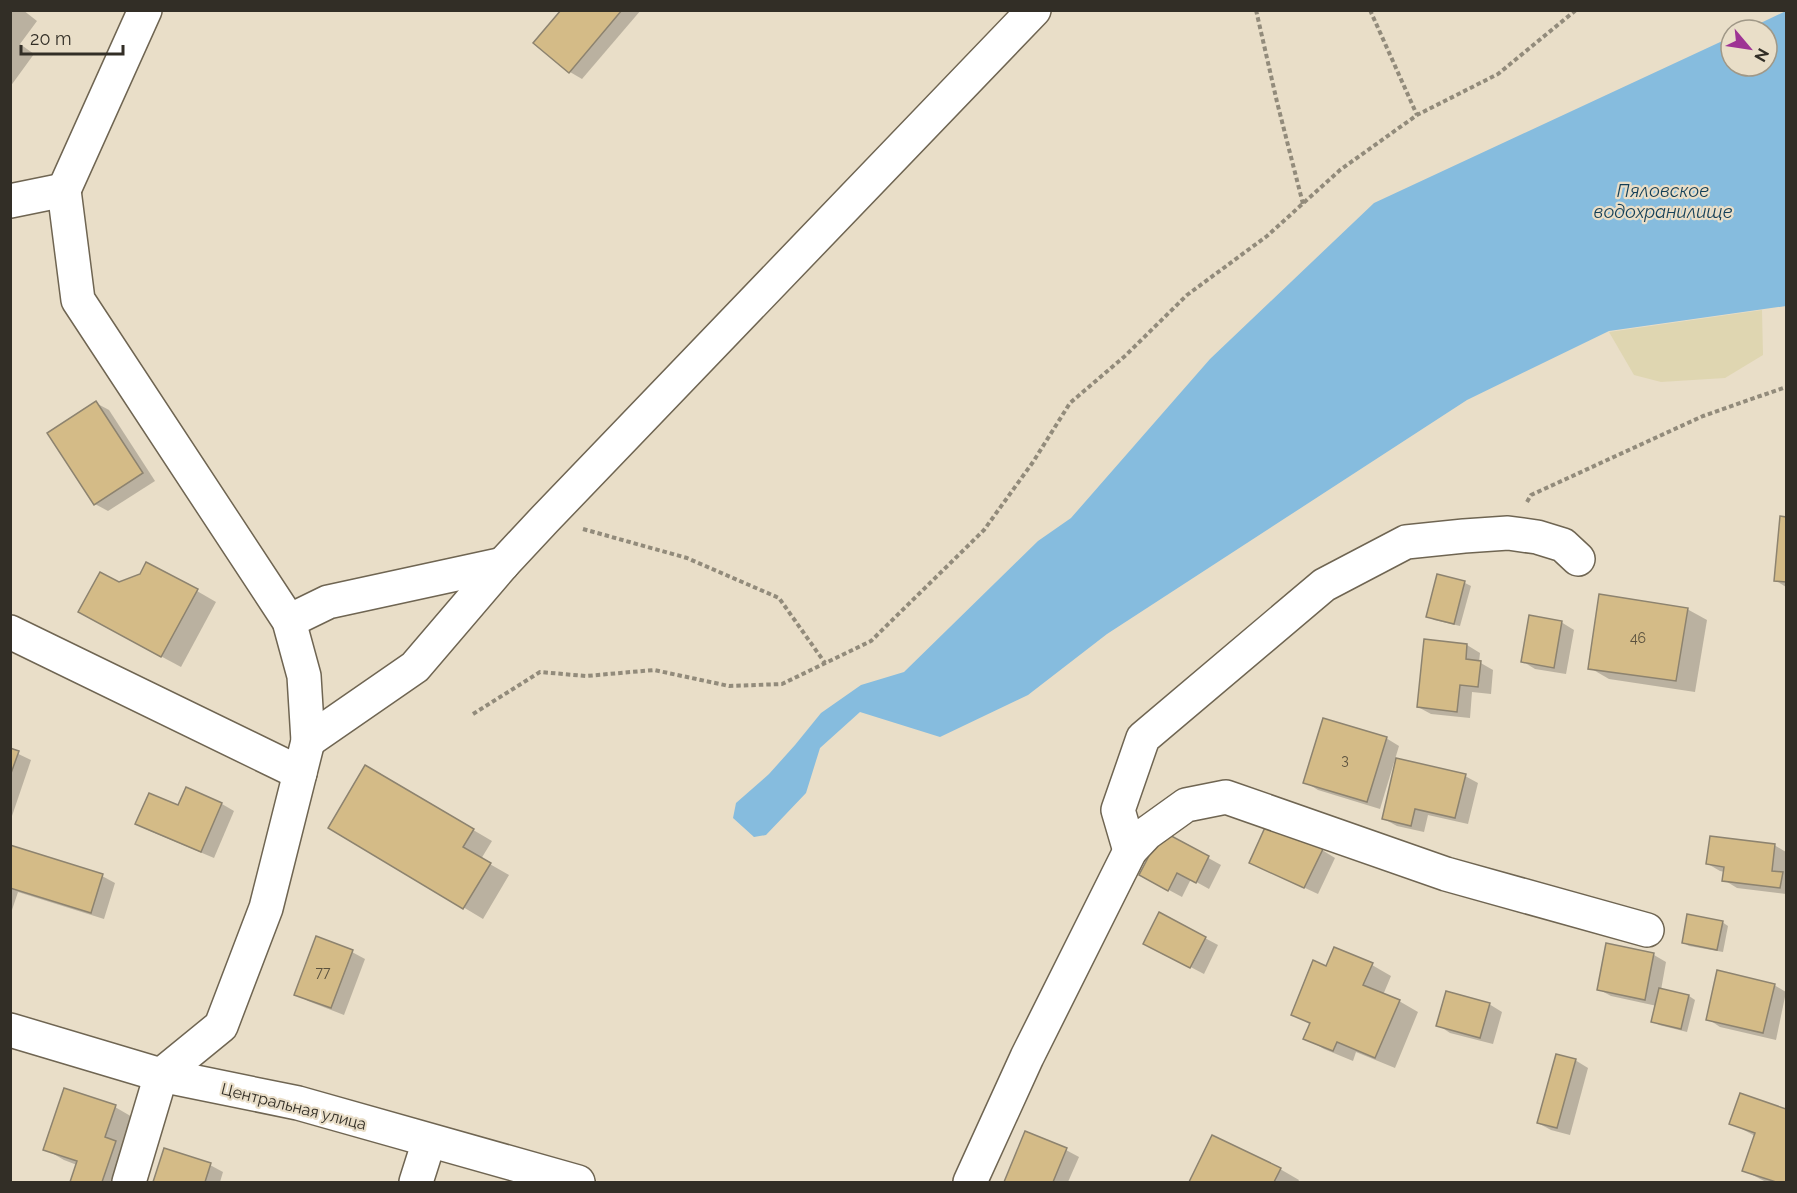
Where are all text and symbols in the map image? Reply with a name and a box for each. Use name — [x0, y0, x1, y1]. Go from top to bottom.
scale bar — [21, 18, 123, 56]
north arrow — [1719, 18, 1779, 78]
text: 20 m — [30, 28, 72, 49]
text: N — [1750, 45, 1773, 65]
water label: Пяловское водохранилище — [1593, 180, 1733, 222]
house number: 46 — [1630, 630, 1646, 646]
house number: 3 — [1341, 752, 1349, 768]
house number: 77 — [316, 964, 331, 980]
street label: Центральная улица — [219, 1079, 368, 1134]

